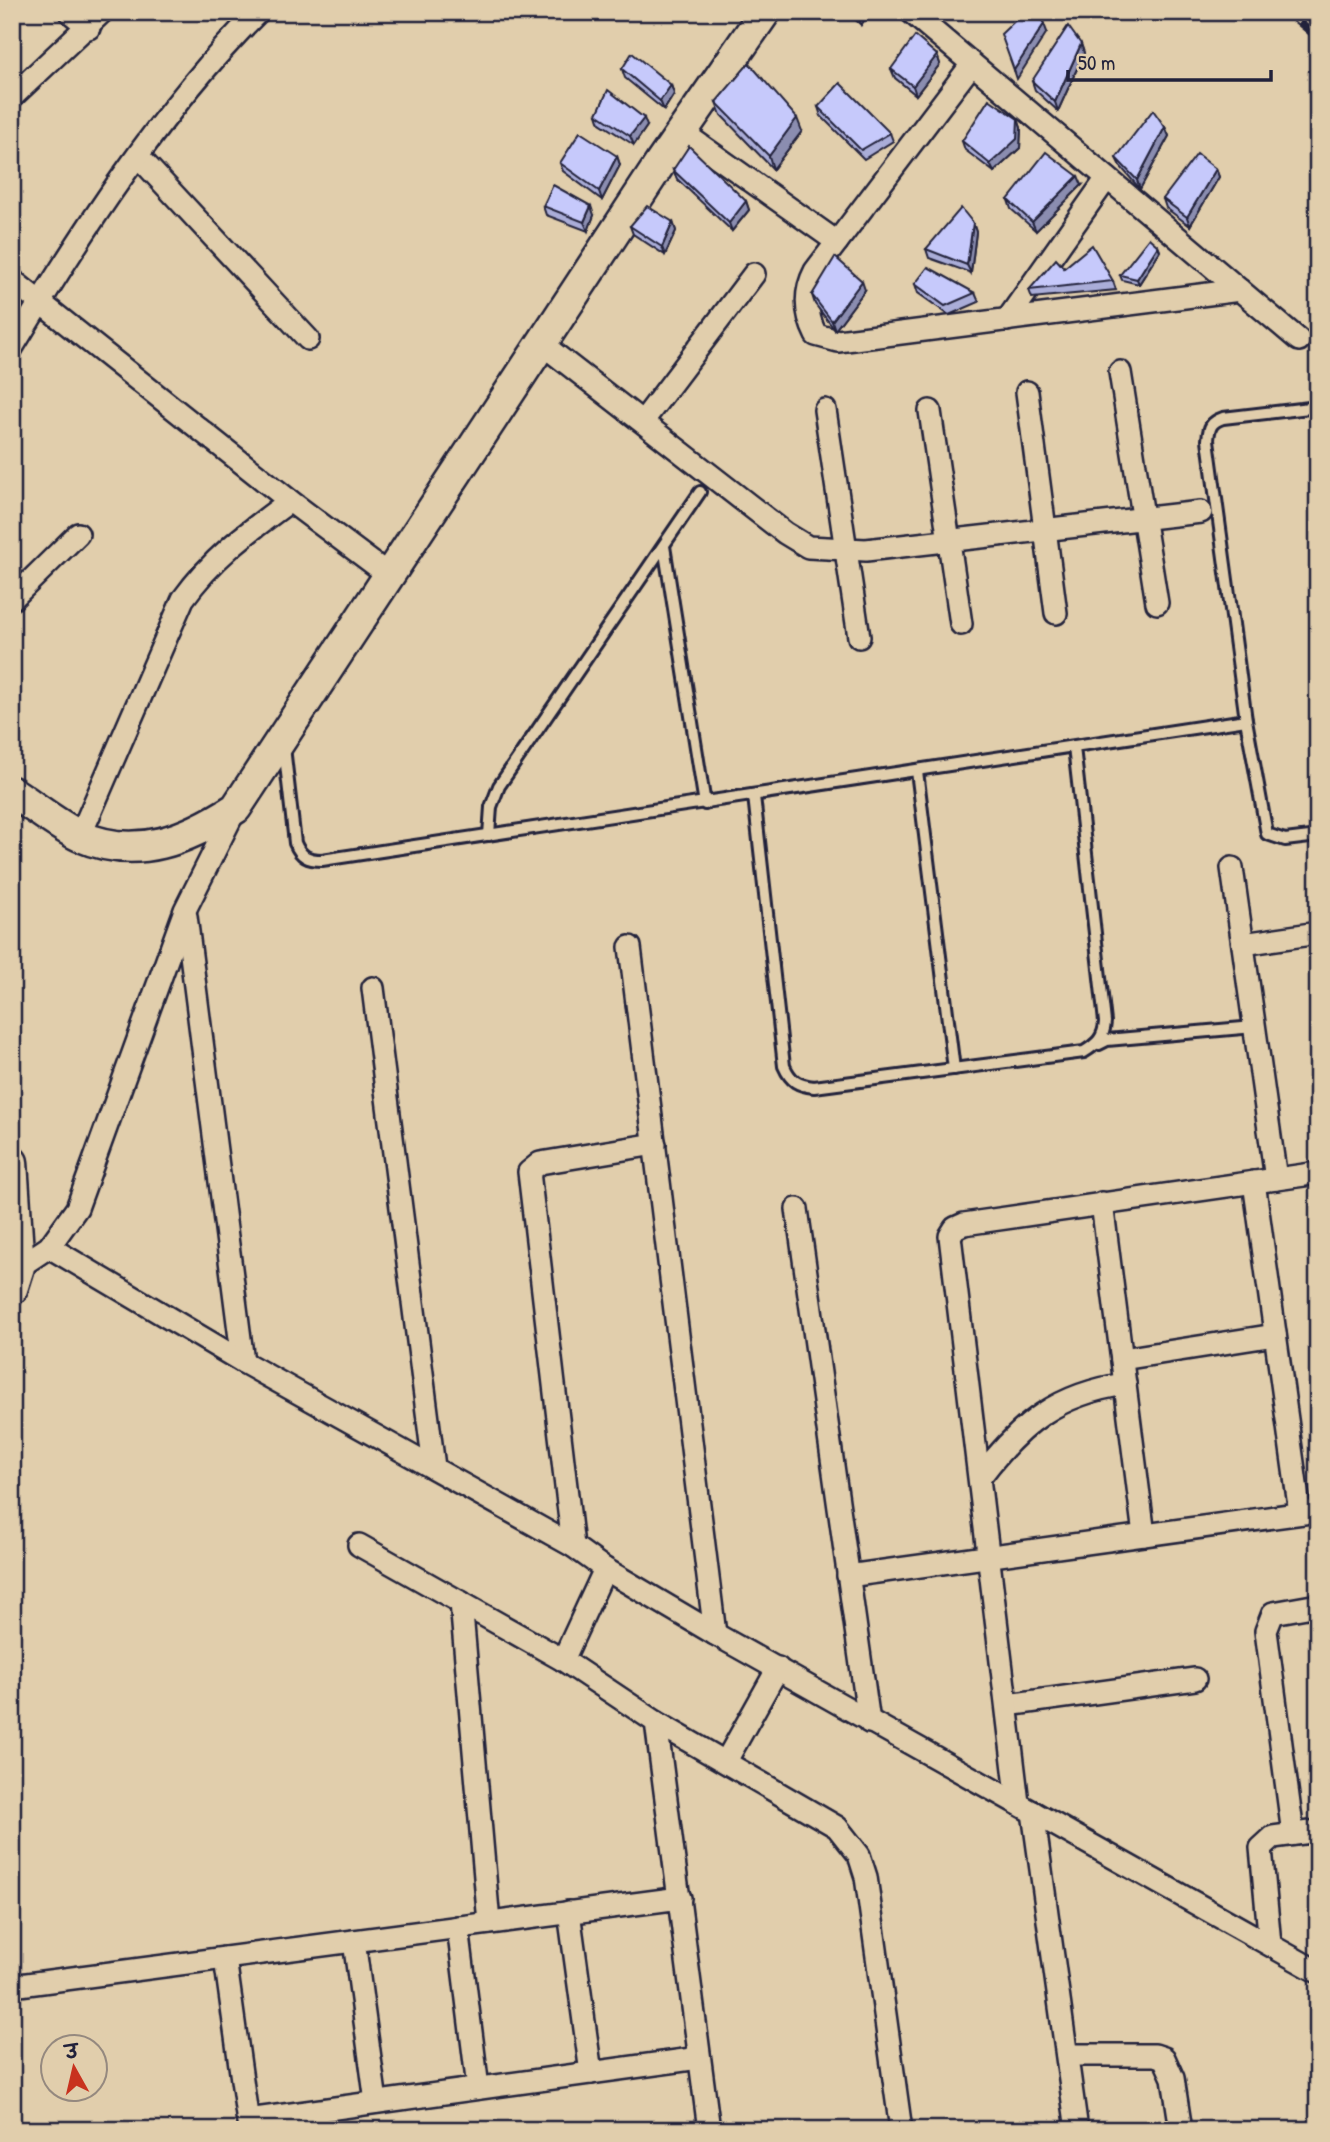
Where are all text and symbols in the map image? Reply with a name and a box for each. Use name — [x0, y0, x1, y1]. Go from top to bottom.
scale bar — [1068, 38, 1270, 82]
text: 50 m — [1078, 48, 1115, 77]
north arrow — [38, 2034, 108, 2104]
text: उ — [62, 2037, 82, 2065]

